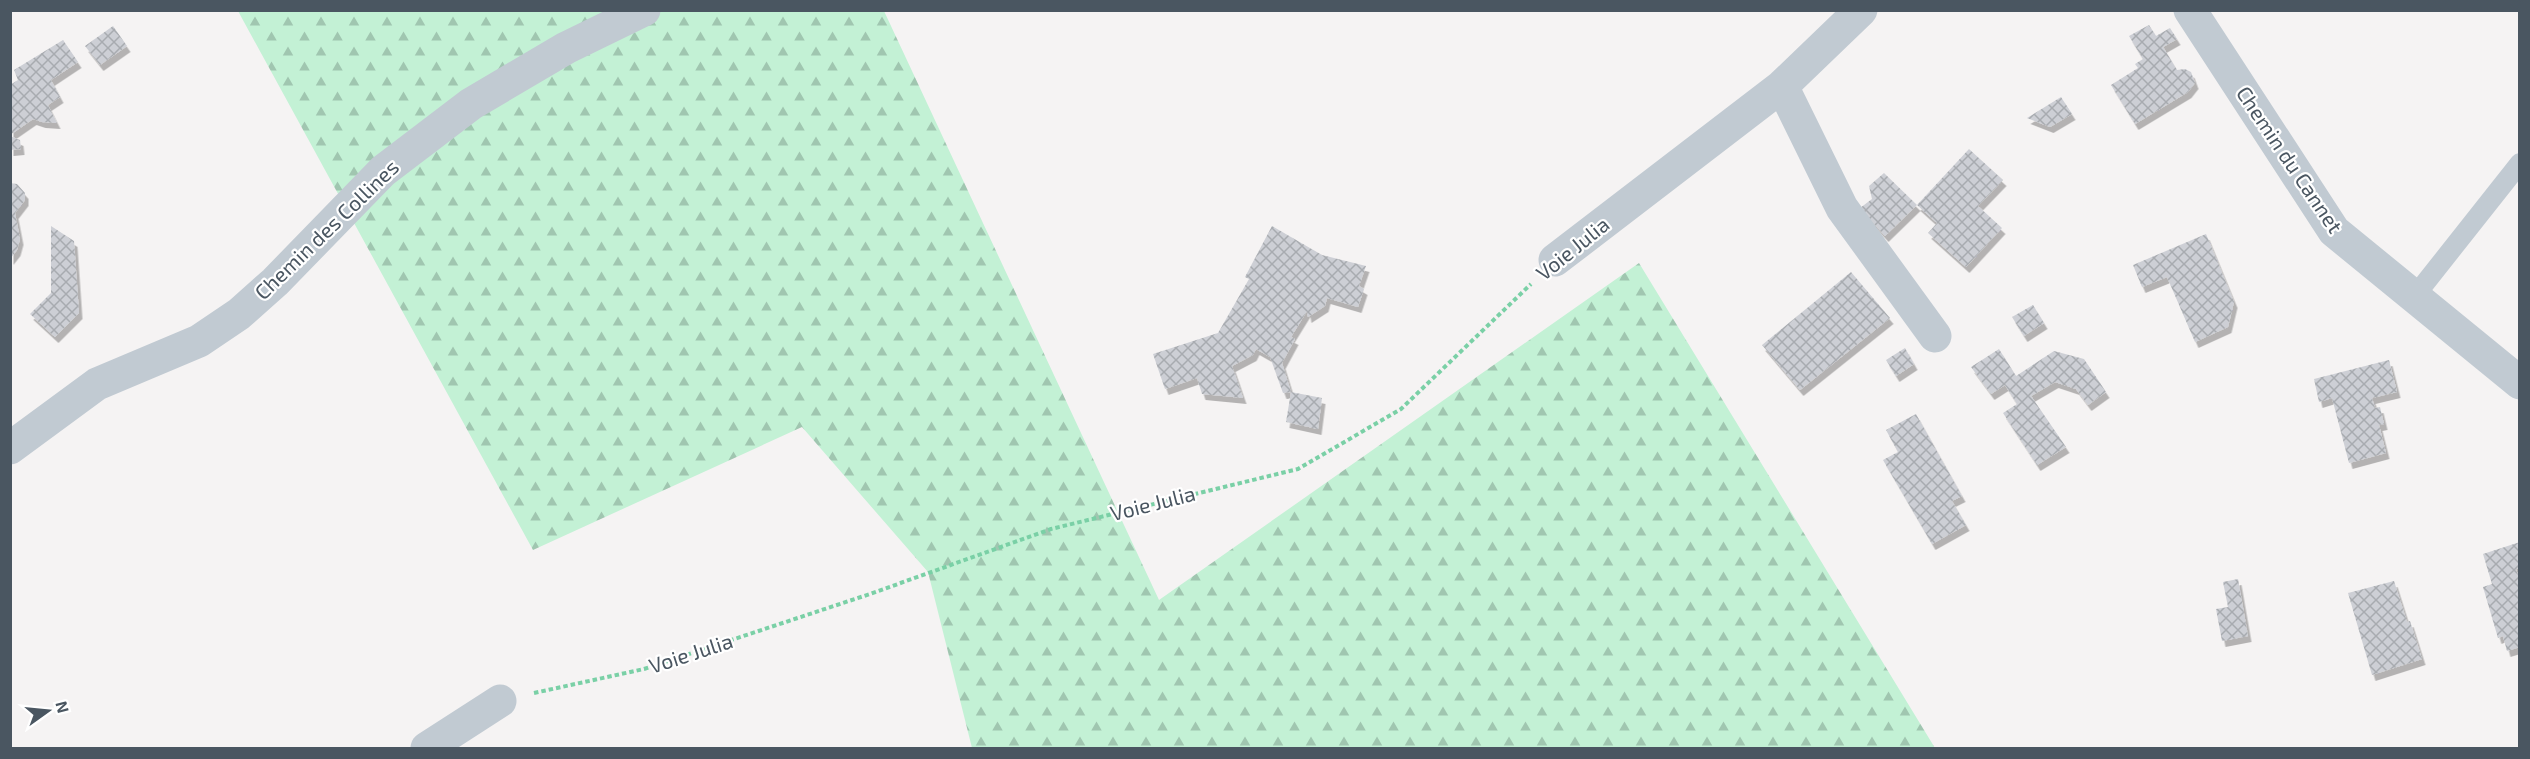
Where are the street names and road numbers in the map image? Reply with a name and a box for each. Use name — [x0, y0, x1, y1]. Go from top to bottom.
street label: Chemin du Cannet — [2232, 81, 2349, 237]
street label: Chemin des Collines — [249, 154, 403, 304]
street label: Voie Julia — [1530, 211, 1614, 285]
street label: Voie Julia — [1108, 480, 1198, 525]
street label: Voie Julia — [645, 627, 736, 678]

